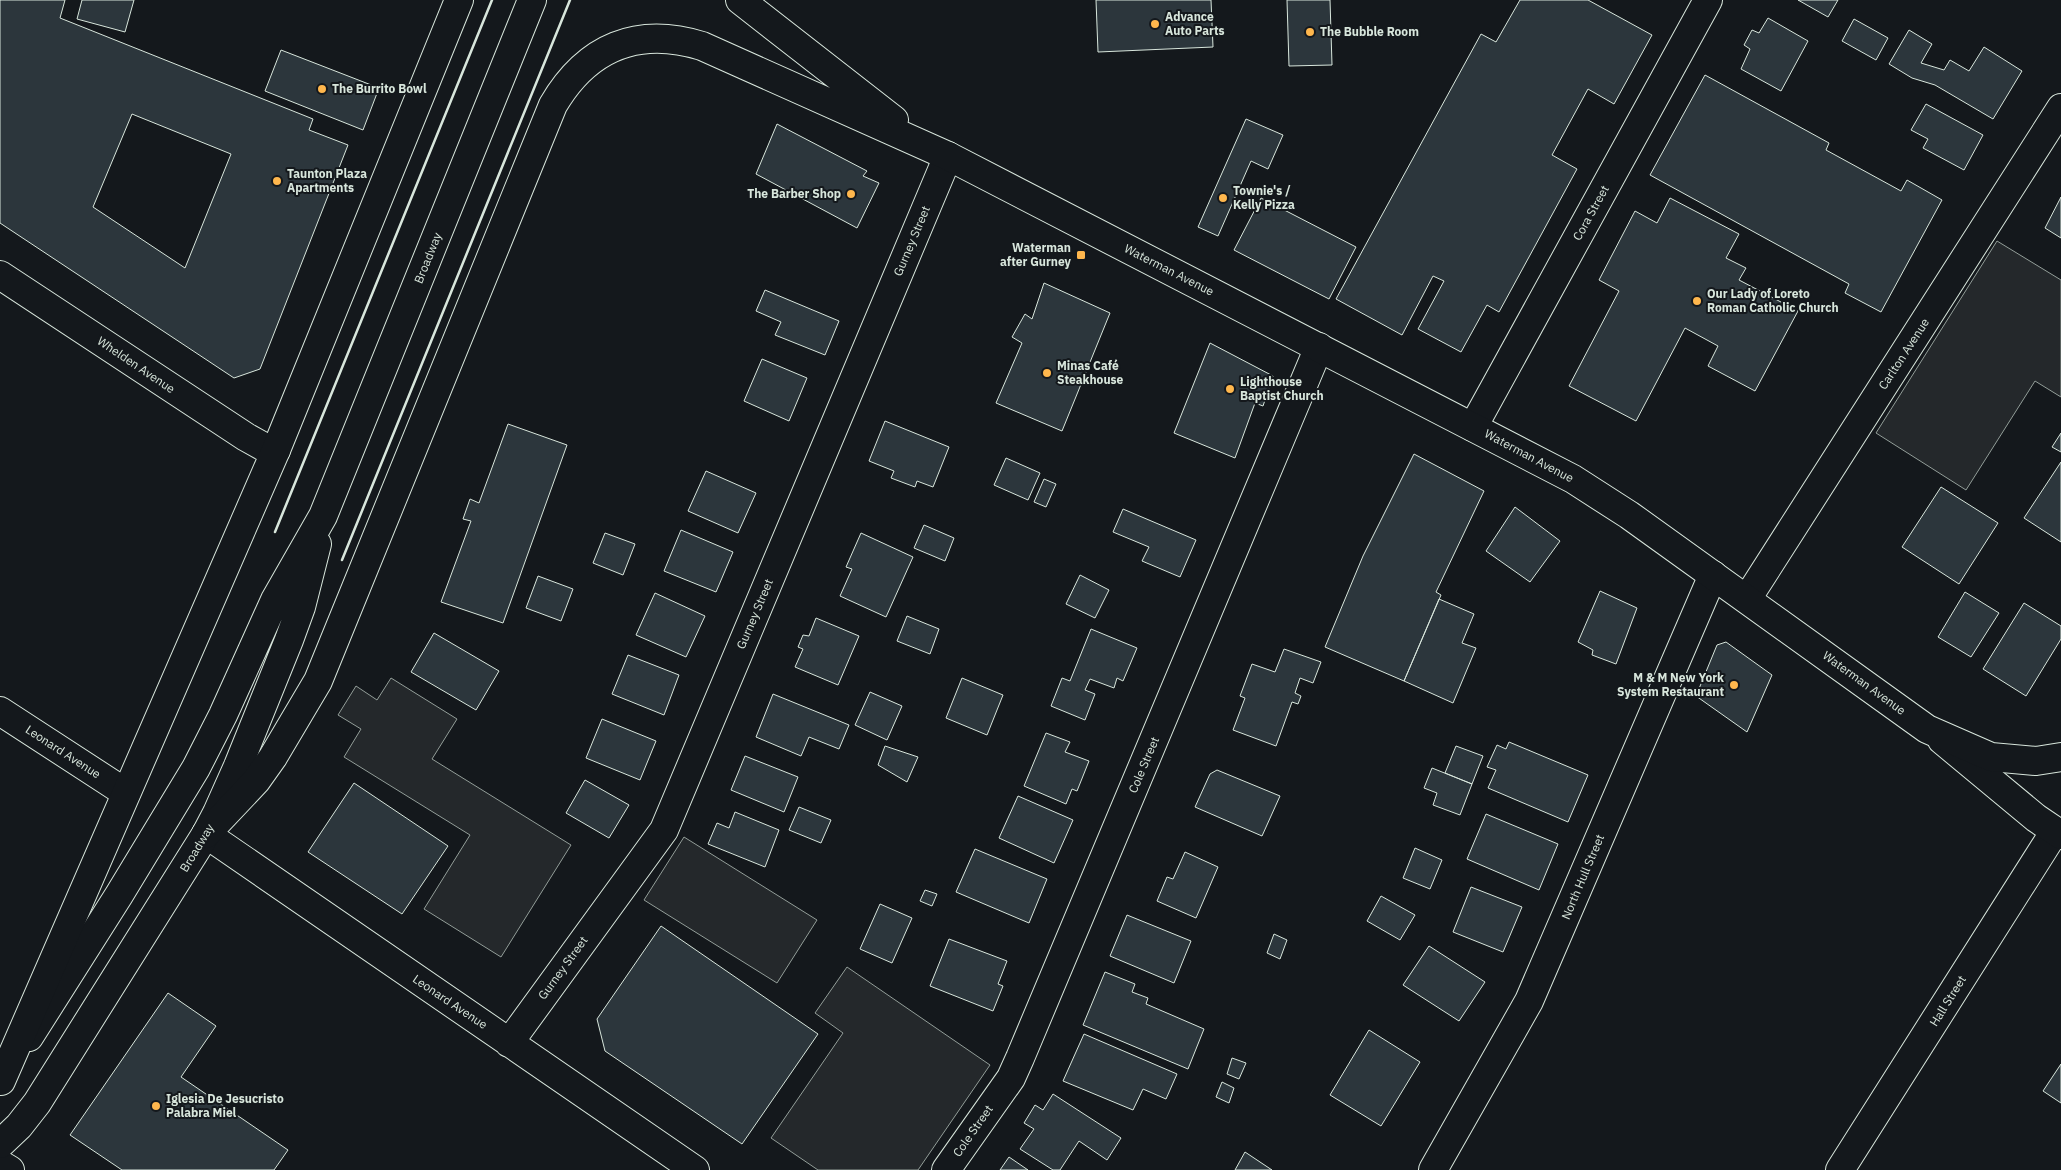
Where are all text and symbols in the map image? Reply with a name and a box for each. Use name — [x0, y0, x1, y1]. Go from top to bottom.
place label: Advance Auto Parts — [1165, 9, 1225, 38]
marker: Advance Auto Parts — [1149, 18, 1161, 30]
place label: The Bubble Room — [1320, 24, 1419, 39]
marker: The Bubble Room — [1304, 26, 1316, 38]
place label: The Burrito Bowl — [332, 81, 427, 96]
marker: The Burrito Bowl — [316, 83, 328, 95]
place label: Taunton Plaza Apartments — [287, 166, 367, 195]
marker: Taunton Plaza Apartments — [271, 175, 283, 187]
place label: Townie's / Kelly Pizza — [1233, 183, 1295, 212]
street label: Cora Street — [1569, 183, 1612, 243]
place label: The Barber Shop — [747, 186, 841, 201]
marker: The Barber Shop — [845, 188, 857, 200]
marker: Townie's / Kelly Pizza — [1217, 192, 1229, 204]
street label: Gurney Street — [890, 204, 933, 278]
street label: Broadway — [411, 230, 445, 286]
place label: Waterman after Gurney — [1000, 240, 1072, 269]
street label: Waterman Avenue — [1122, 240, 1217, 299]
marker: Waterman after Gurney — [1075, 249, 1087, 261]
place label: Our Lady of Loreto Roman Catholic Church — [1707, 286, 1839, 315]
marker: Our Lady of Loreto Roman Catholic Church — [1691, 295, 1703, 307]
street label: Carlton Avenue — [1875, 315, 1932, 392]
street label: Whelden Avenue — [95, 333, 178, 396]
place label: Minas Café Steakhouse — [1057, 358, 1124, 387]
marker: Minas Café Steakhouse — [1041, 367, 1053, 379]
place label: Lighthouse Baptist Church — [1240, 374, 1324, 403]
marker: Lighthouse Baptist Church — [1224, 383, 1236, 395]
street label: Waterman Avenue — [1482, 426, 1577, 486]
street label: Gurney Street — [733, 577, 776, 651]
street label: Waterman Avenue — [1820, 648, 1909, 718]
place label: M & M New York System Restaurant — [1617, 670, 1724, 699]
marker: M & M New York System Restaurant — [1728, 679, 1740, 691]
street label: Leonard Avenue — [23, 722, 104, 782]
street label: Cole Street — [1125, 734, 1162, 795]
street label: Broadway — [176, 821, 217, 875]
street label: North Hull Street — [1558, 832, 1607, 922]
street label: Gurney Street — [535, 933, 591, 1002]
street label: Leonard Avenue — [410, 971, 491, 1032]
street label: Hall Street — [1926, 973, 1969, 1029]
place label: Iglesia De Jesucristo Palabra Miel — [166, 1091, 284, 1120]
marker: Iglesia De Jesucristo Palabra Miel — [150, 1100, 162, 1112]
street label: Cole Street — [949, 1102, 996, 1160]

